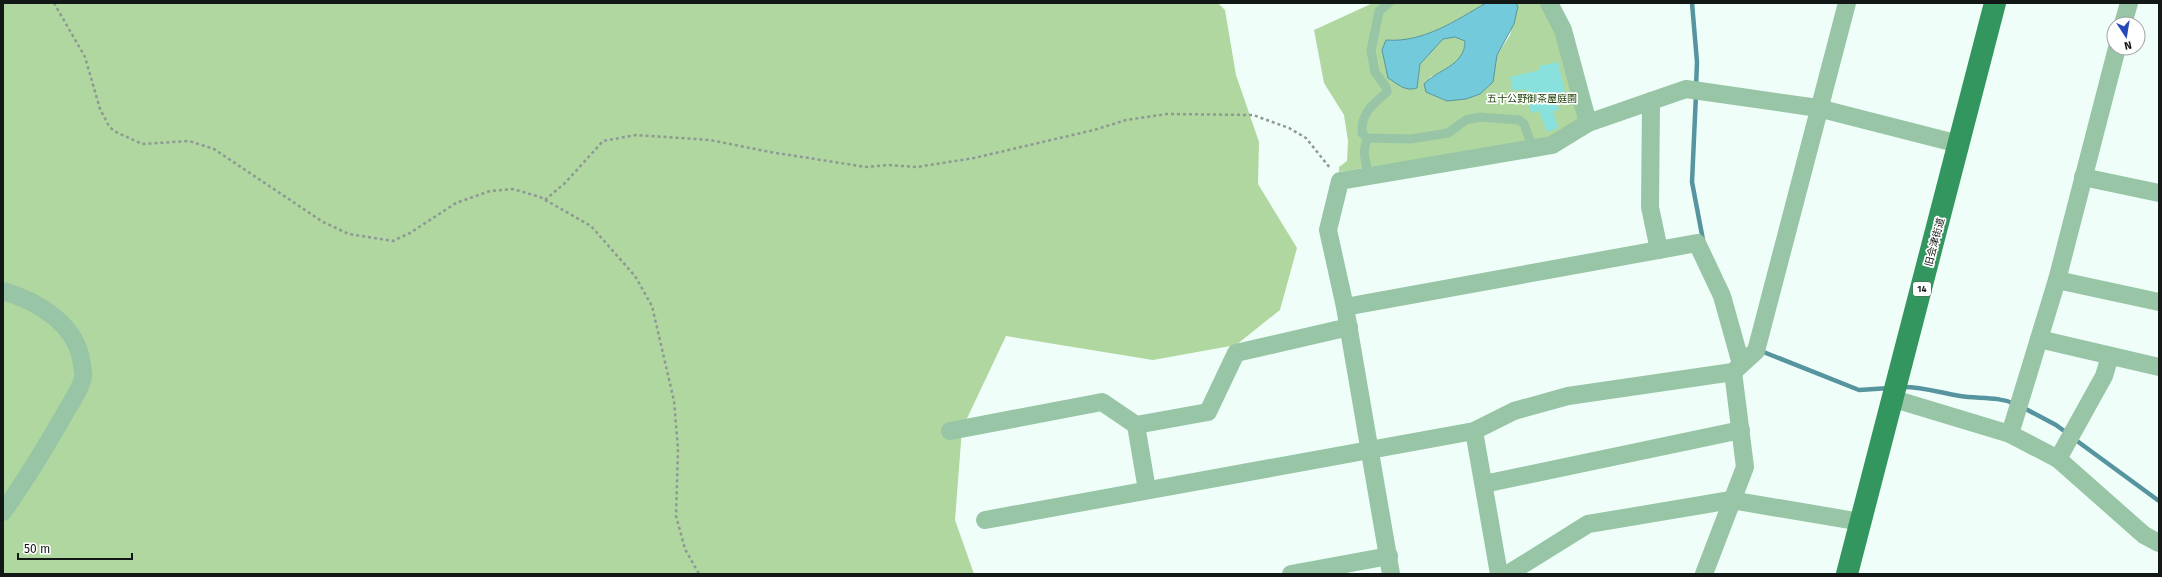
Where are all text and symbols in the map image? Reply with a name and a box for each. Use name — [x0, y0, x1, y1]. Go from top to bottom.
north arrow — [2106, 16, 2146, 56]
text: N — [2123, 38, 2133, 52]
park label: 五十公野御茶屋庭園 — [1487, 93, 1577, 105]
street label: 旧会津街道 — [1923, 217, 1947, 268]
road number: 14 — [1913, 282, 1931, 296]
scale bar — [18, 535, 132, 561]
text: 50 m — [24, 542, 50, 556]

